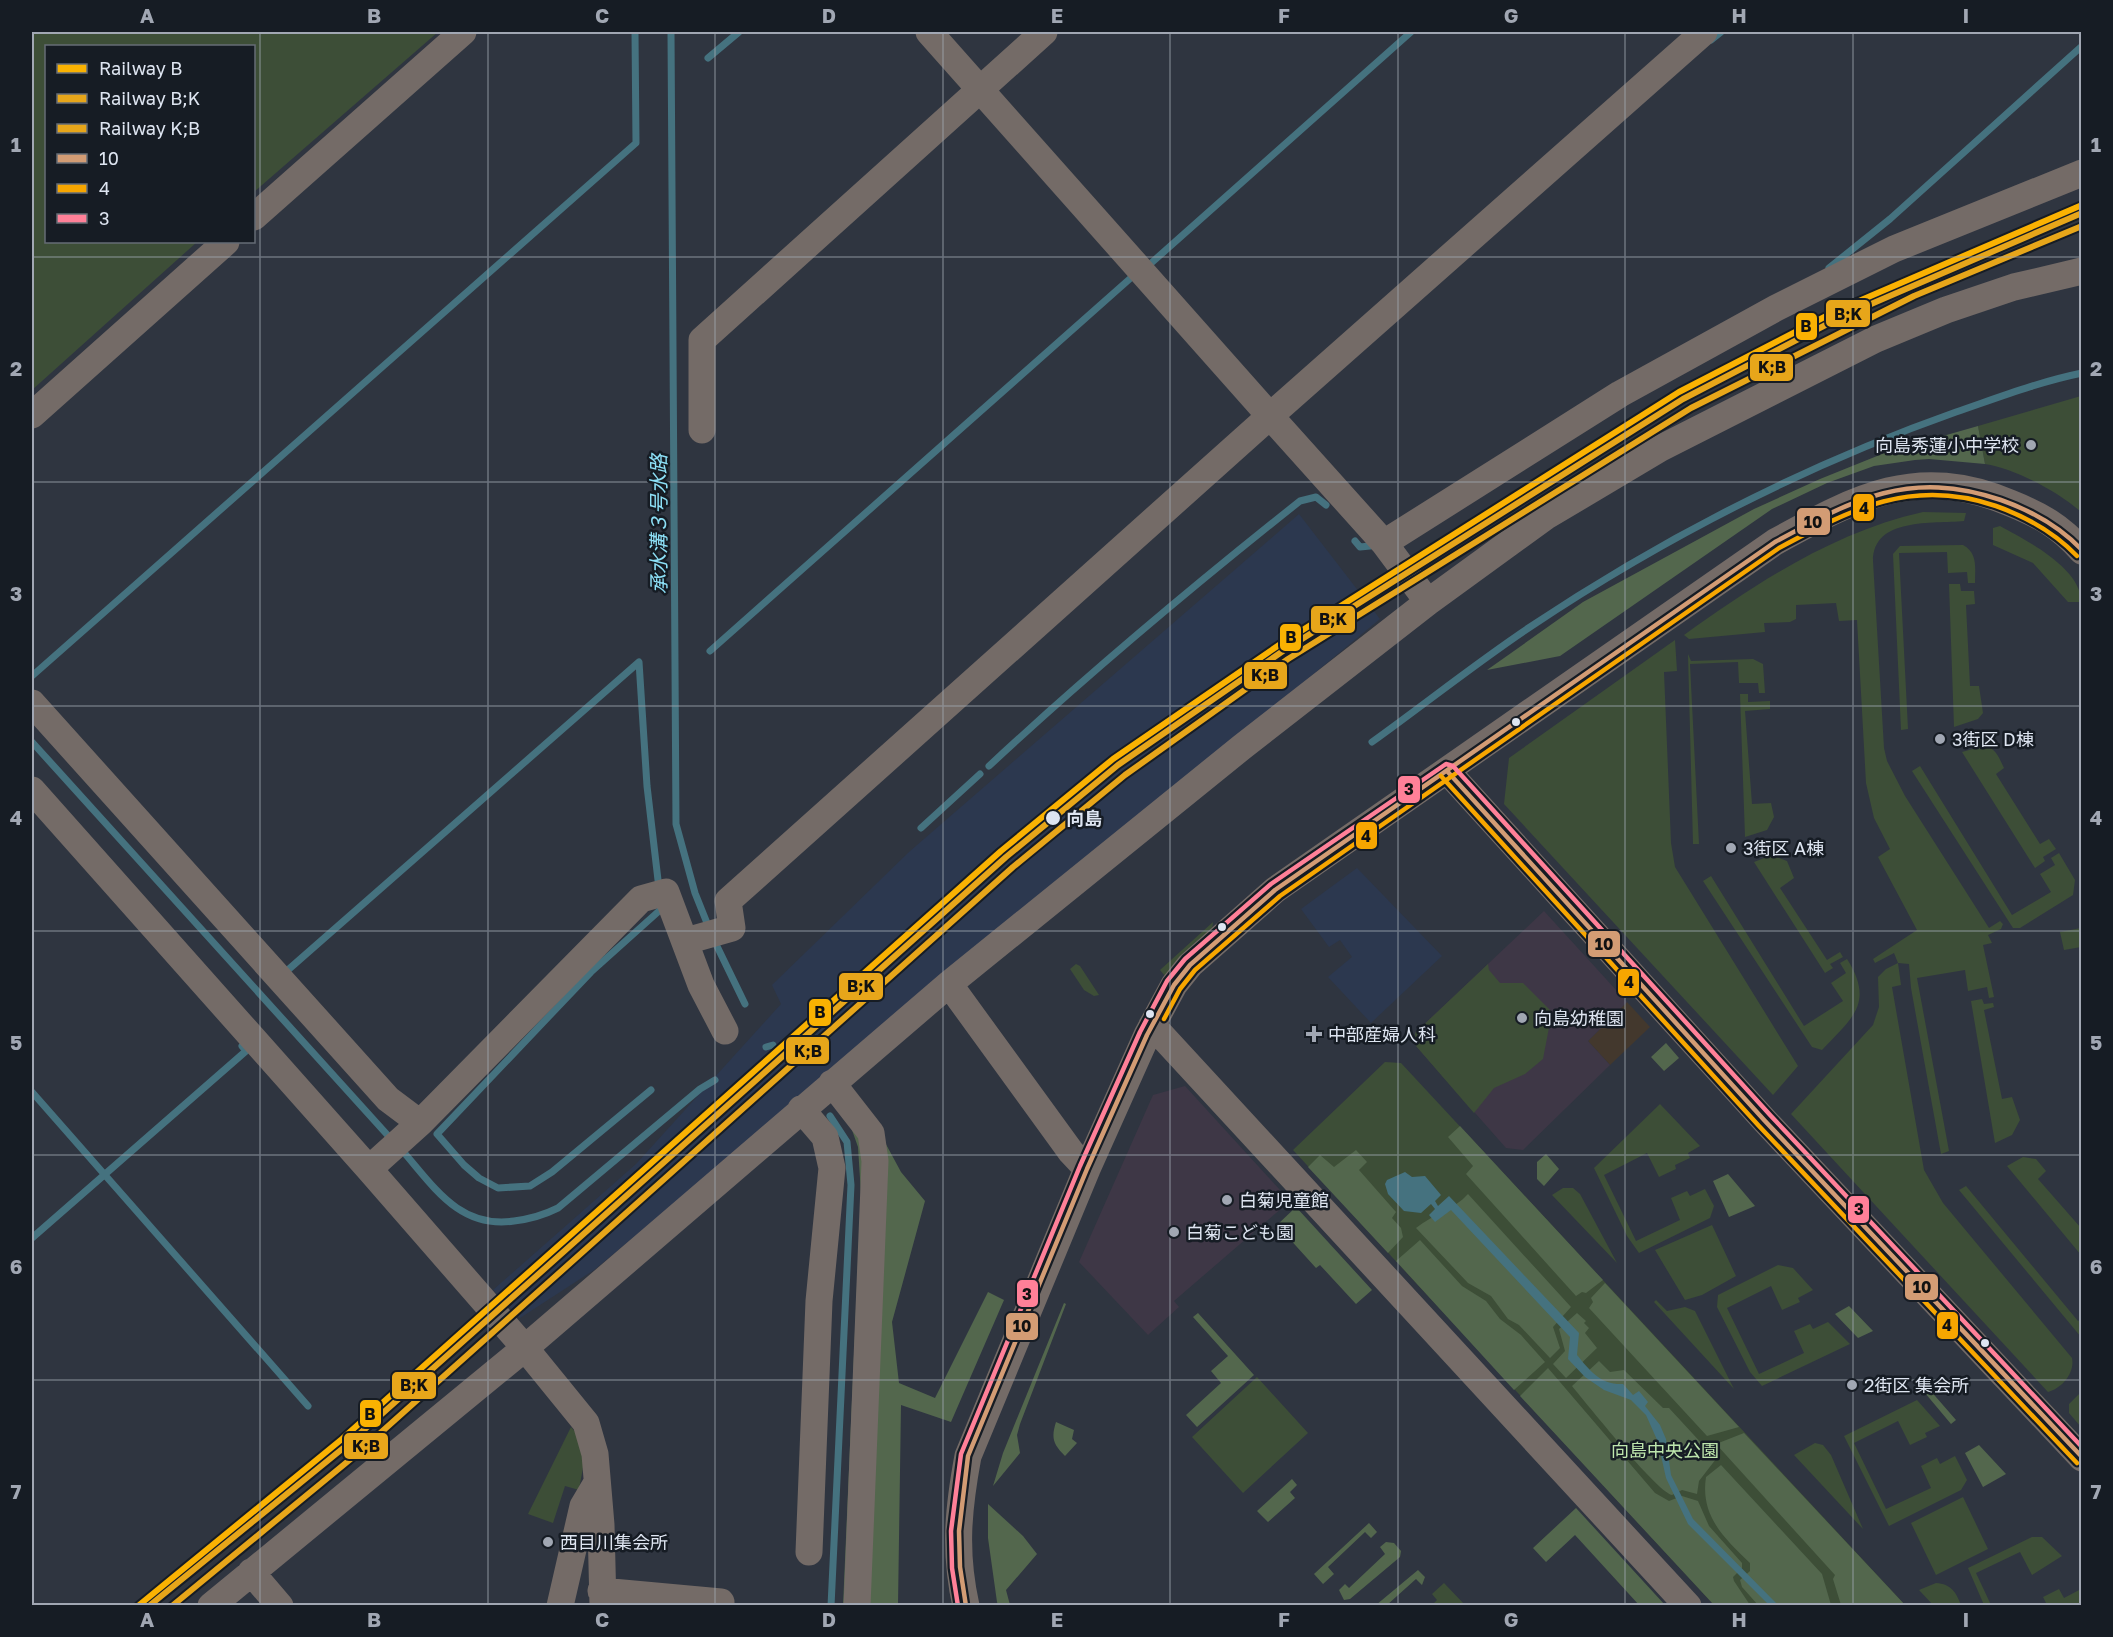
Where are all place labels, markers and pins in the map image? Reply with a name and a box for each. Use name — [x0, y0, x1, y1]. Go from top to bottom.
place label: 向島秀蓮小中学校 — [1875, 434, 2019, 456]
marker: 向島秀蓮小中学校 — [2024, 438, 2038, 452]
unlabelled marker — [1510, 716, 1522, 728]
place label: 3街区 D棟 — [1952, 728, 2034, 750]
marker: 3街区 D棟 — [1933, 732, 1947, 746]
place label: 向島 — [1066, 807, 1102, 829]
marker: 向島 — [1044, 809, 1062, 827]
place label: 3街区 A棟 — [1743, 837, 1824, 859]
marker: 3街区 A棟 — [1724, 841, 1738, 855]
unlabelled marker — [1216, 921, 1228, 933]
place label: 向島幼稚園 — [1534, 1007, 1624, 1029]
unlabelled marker — [1144, 1008, 1156, 1020]
marker: 向島幼稚園 — [1515, 1011, 1529, 1025]
place label: 中部産婦人科 — [1328, 1023, 1436, 1045]
marker: 中部産婦人科 — [1305, 1025, 1323, 1043]
place label: 白菊児童館 — [1239, 1189, 1329, 1211]
marker: 白菊児童館 — [1220, 1193, 1234, 1207]
place label: 白菊こども園 — [1186, 1221, 1294, 1243]
marker: 白菊こども園 — [1167, 1225, 1181, 1239]
unlabelled marker — [1979, 1337, 1991, 1349]
place label: 2街区 集会所 — [1864, 1374, 1969, 1396]
marker: 2街区 集会所 — [1845, 1378, 1859, 1392]
place label: 西目川集会所 — [560, 1531, 668, 1553]
marker: 西目川集会所 — [541, 1535, 555, 1549]

